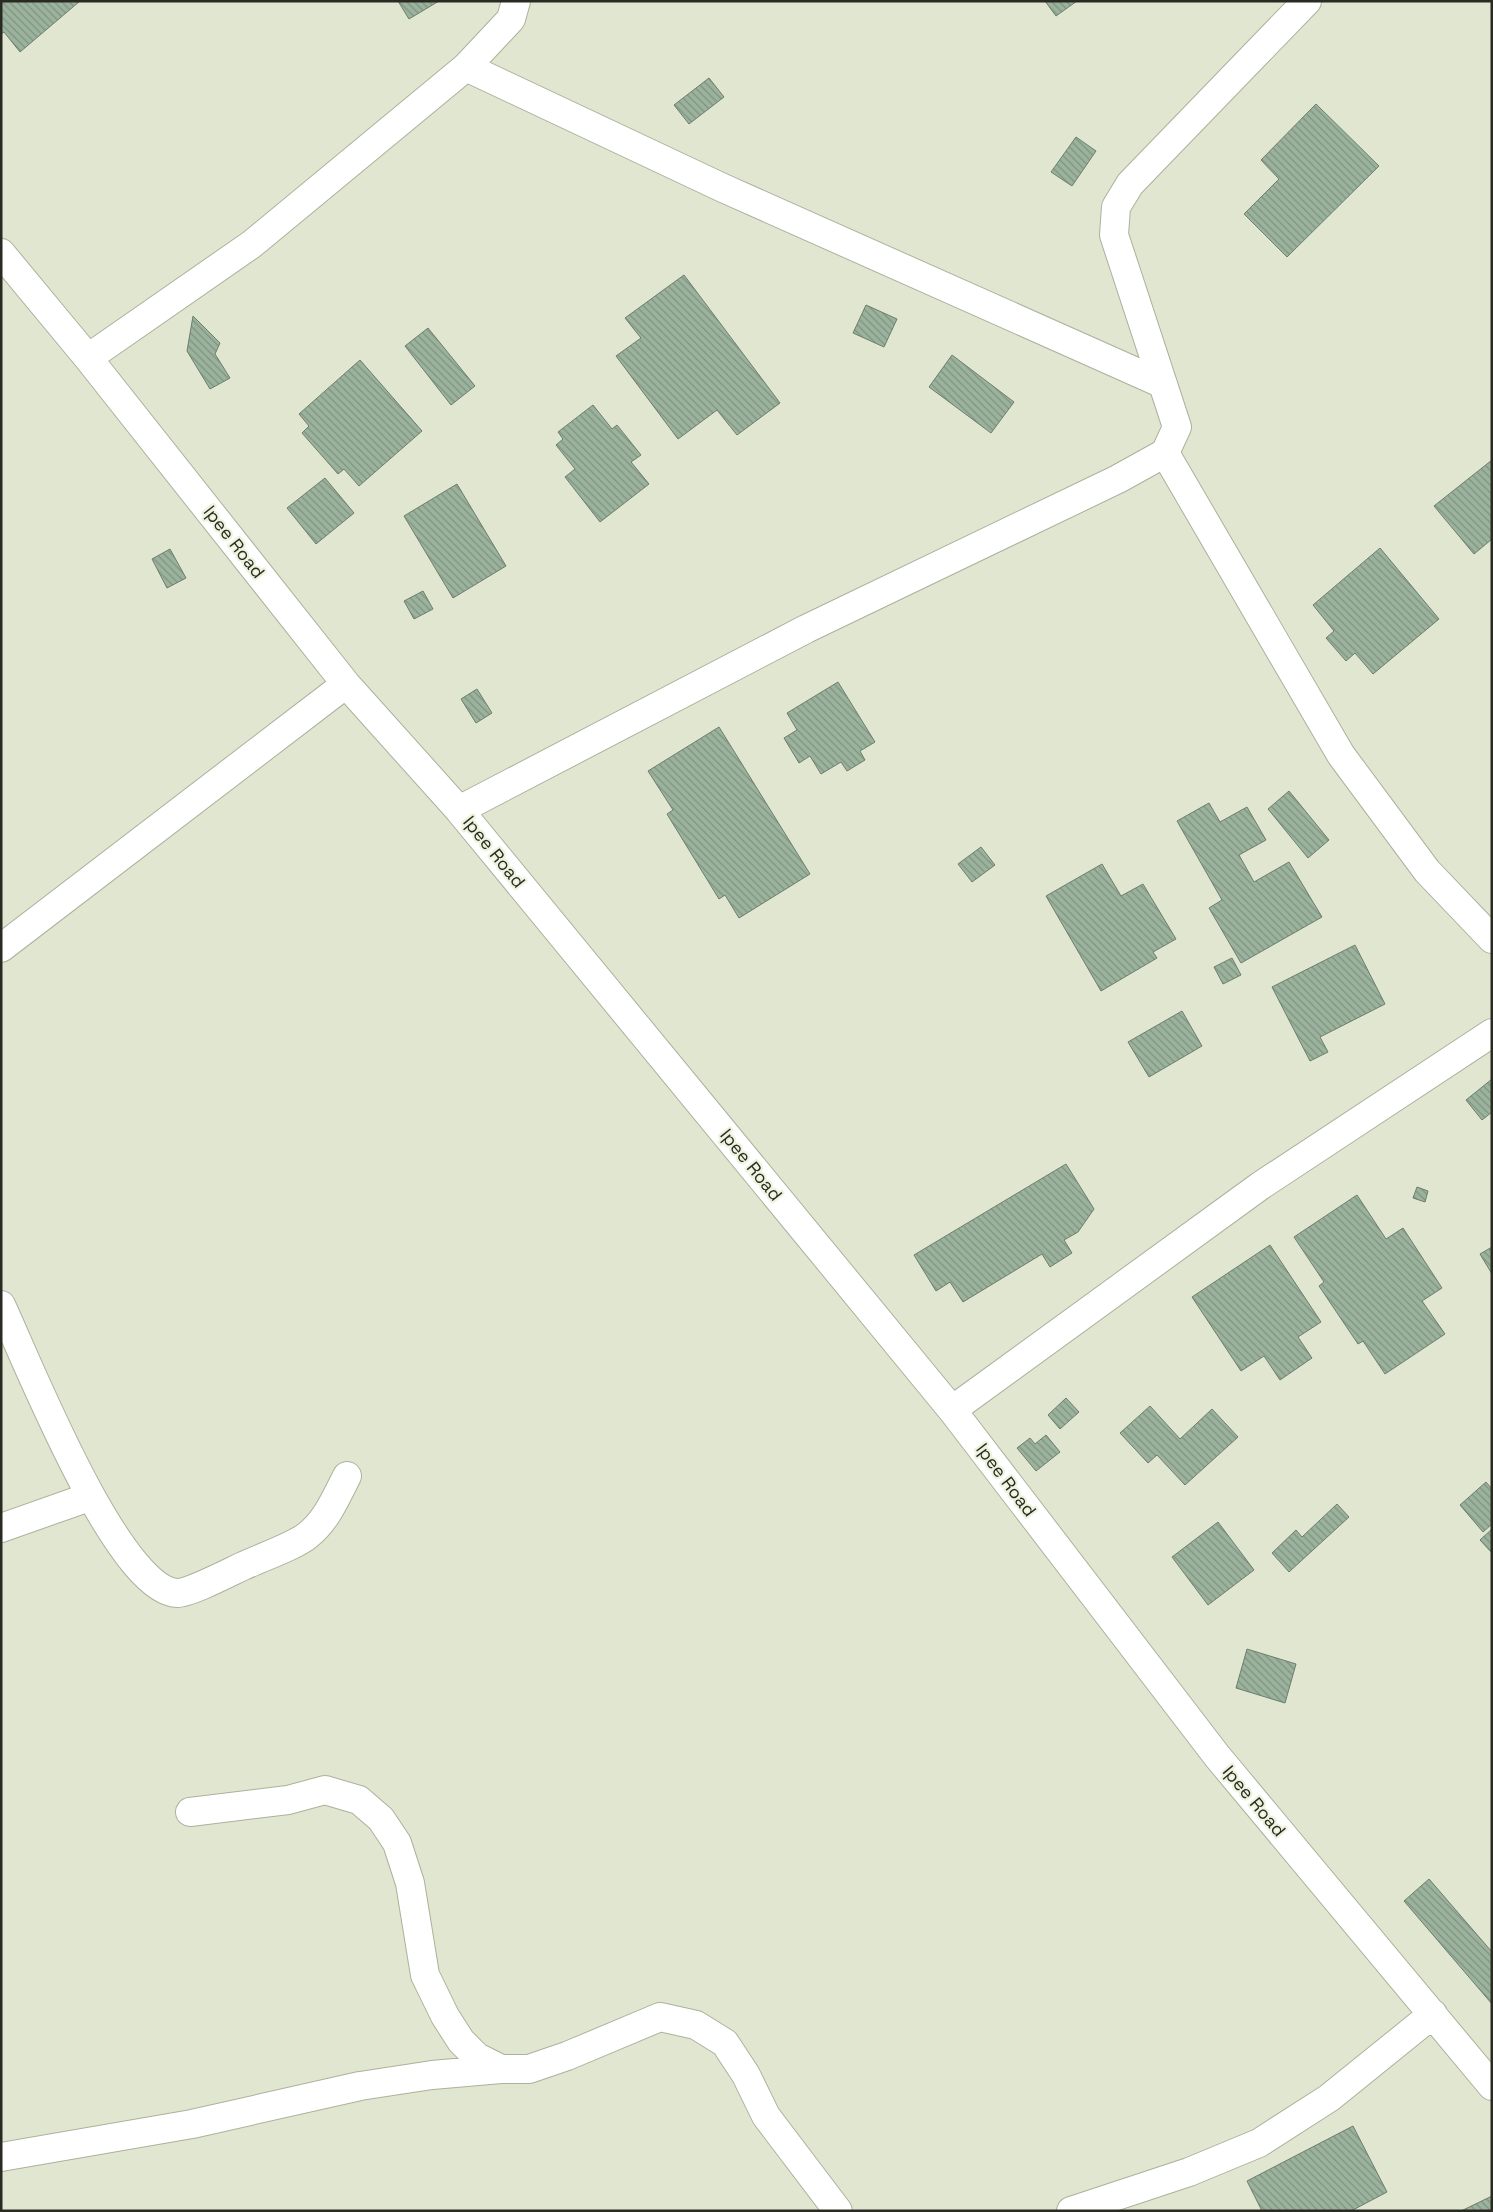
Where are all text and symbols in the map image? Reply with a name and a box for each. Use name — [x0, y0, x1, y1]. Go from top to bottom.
street label: Ipee Road — [199, 501, 270, 583]
street label: Ipee Road — [458, 811, 530, 892]
street label: Ipee Road — [715, 1124, 787, 1205]
street label: Ipee Road — [971, 1438, 1041, 1521]
street label: Ipee Road — [1218, 1760, 1291, 1841]

